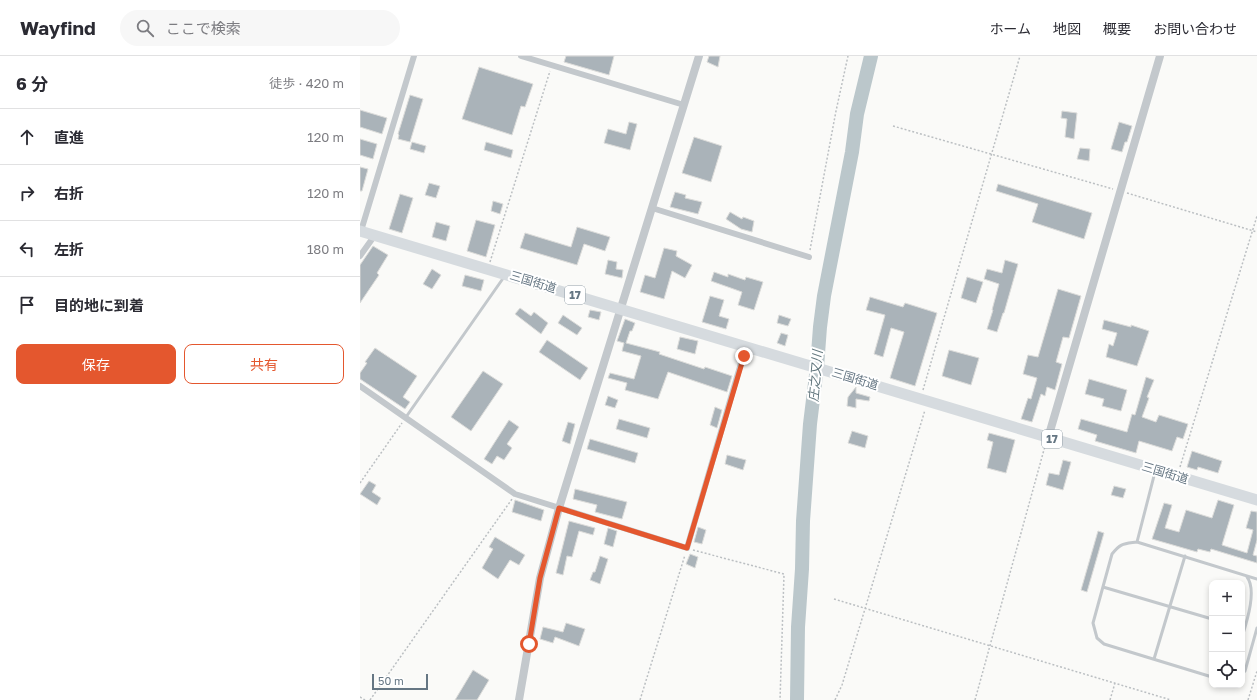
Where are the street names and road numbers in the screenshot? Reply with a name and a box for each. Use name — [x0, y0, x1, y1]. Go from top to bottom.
street label: 三国街道 — [508, 267, 558, 296]
road number: 17 — [565, 286, 585, 304]
street label: 三国街道 — [830, 364, 880, 393]
road number: 17 — [1042, 430, 1062, 448]
street label: 三国街道 — [1140, 458, 1190, 487]

